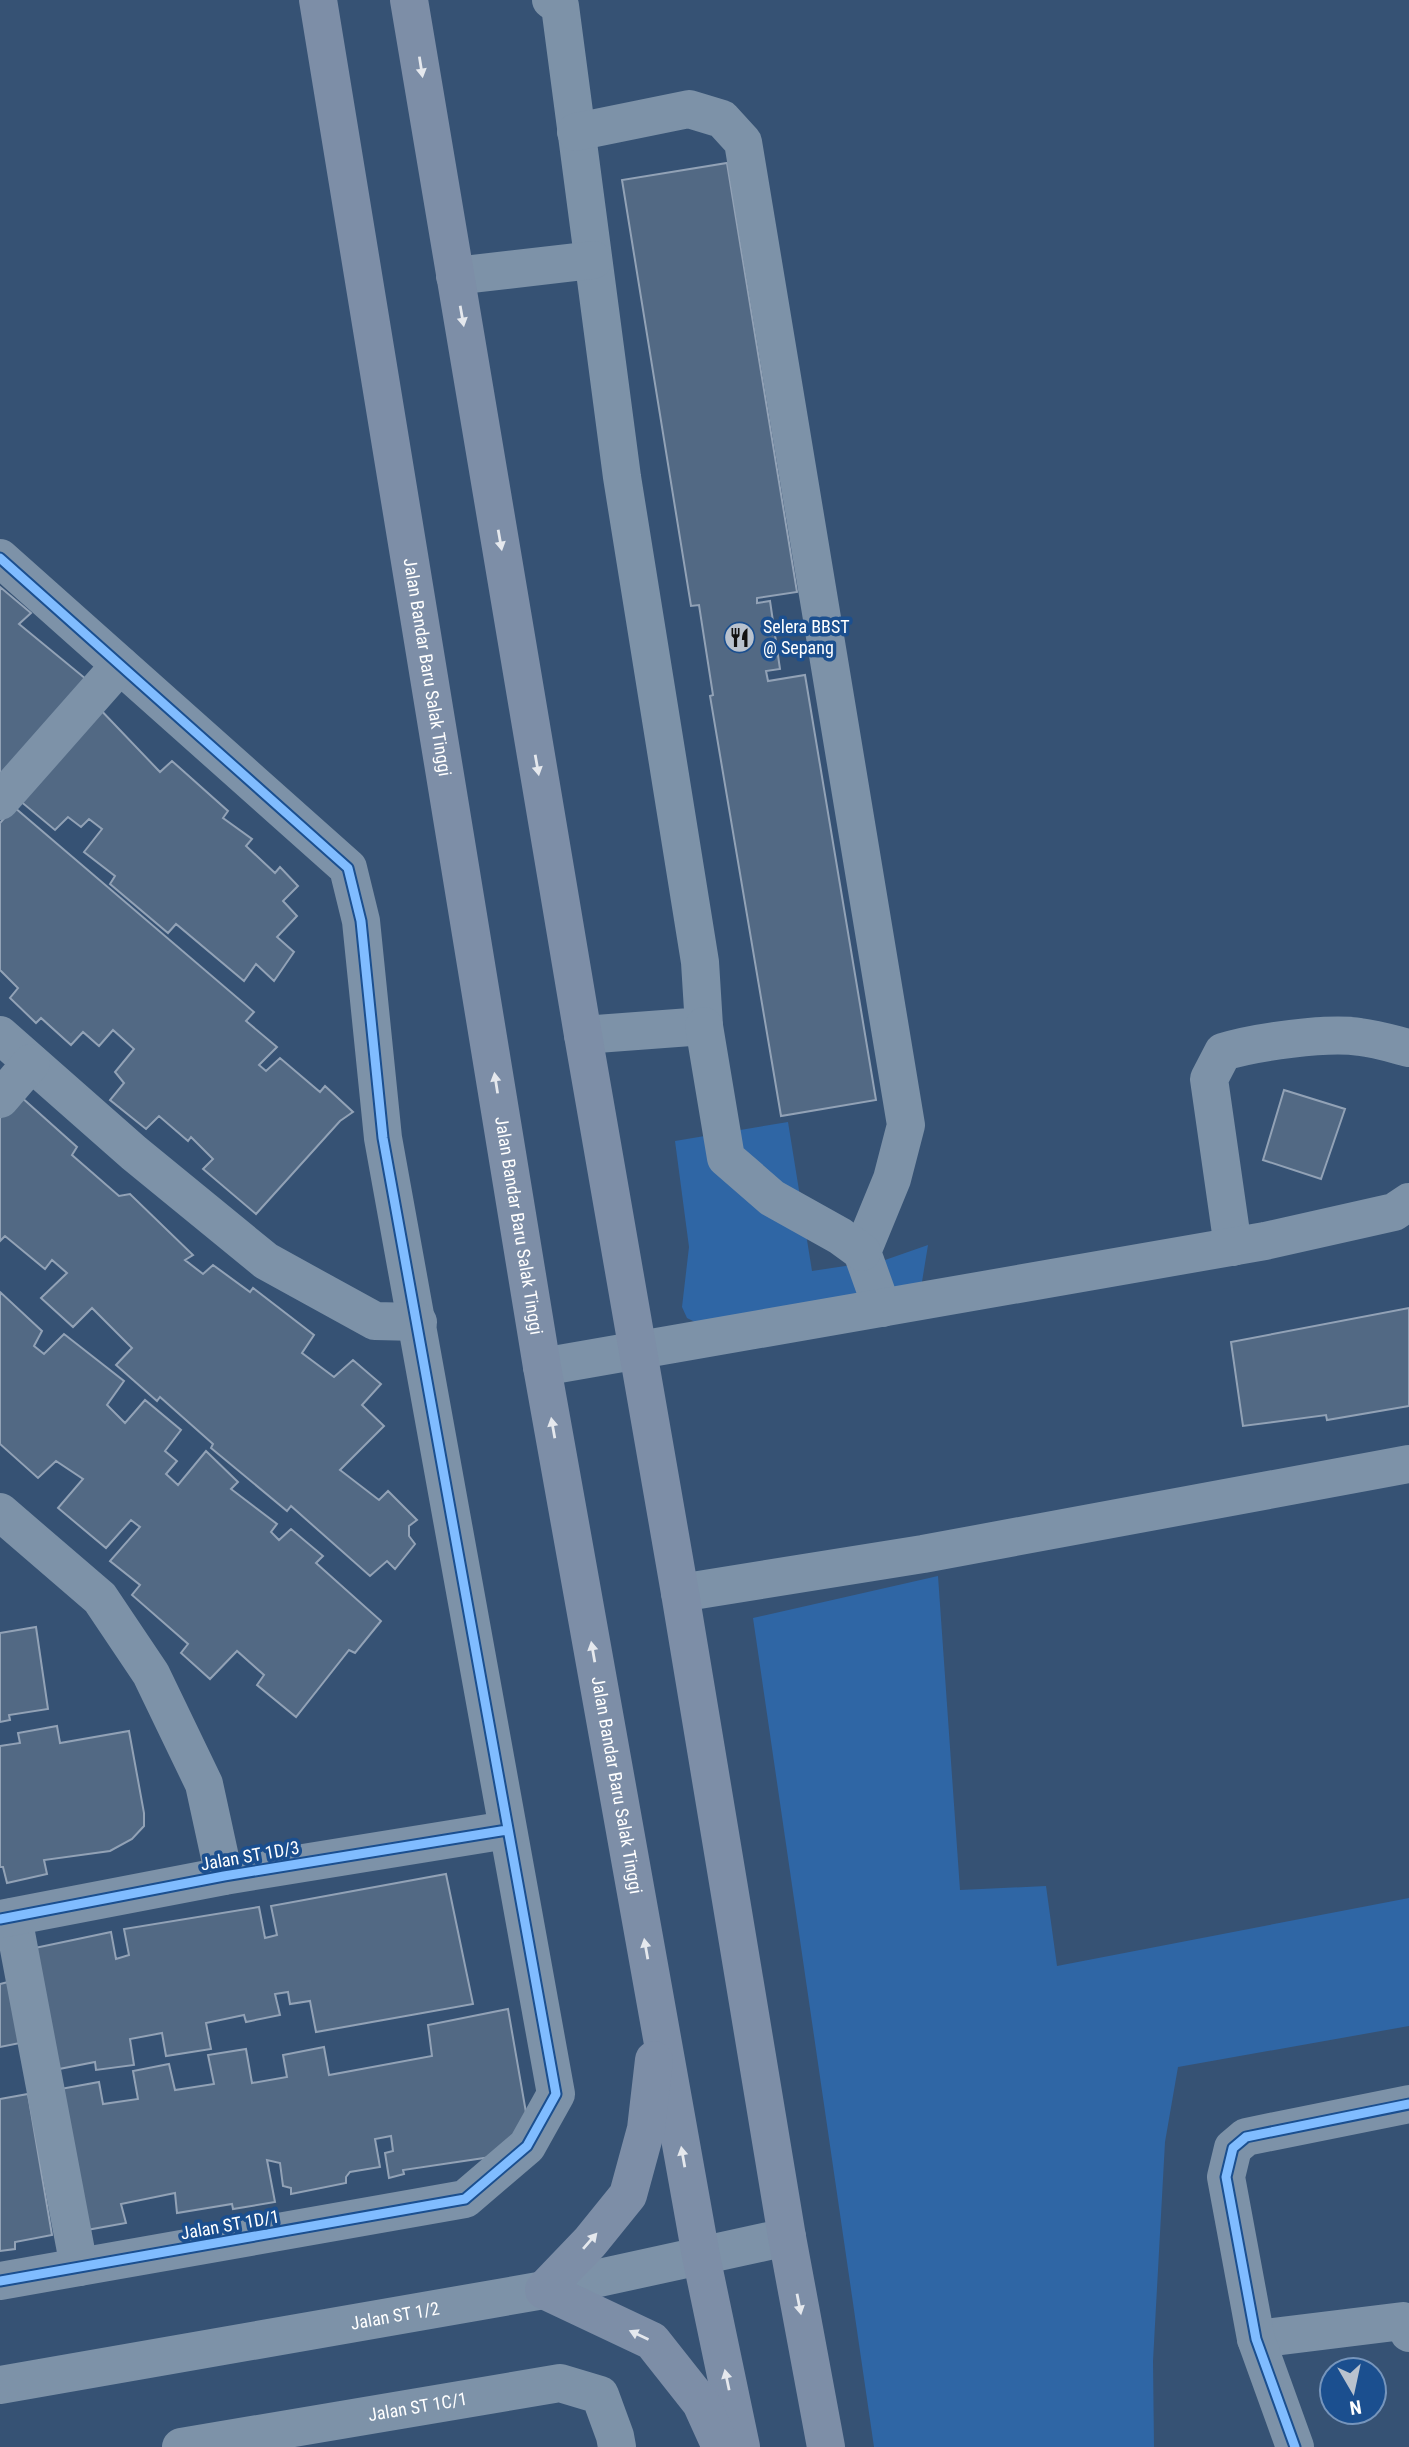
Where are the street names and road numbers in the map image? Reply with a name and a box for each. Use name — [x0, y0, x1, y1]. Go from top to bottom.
street label: Jalan Bandar Baru Salak Tinggi — [400, 556, 456, 778]
street label: Jalan Bandar Baru Salak Tinggi — [491, 1115, 548, 1336]
street label: Jalan Bandar Baru Salak Tinggi — [587, 1674, 647, 1896]
street label: Jalan ST 1D/3 — [199, 1836, 301, 1875]
street label: Jalan ST 1D/1 — [179, 2205, 281, 2244]
street label: Jalan ST 1/2 — [349, 2297, 441, 2334]
street label: Jalan ST 1C/1 — [366, 2388, 469, 2425]

